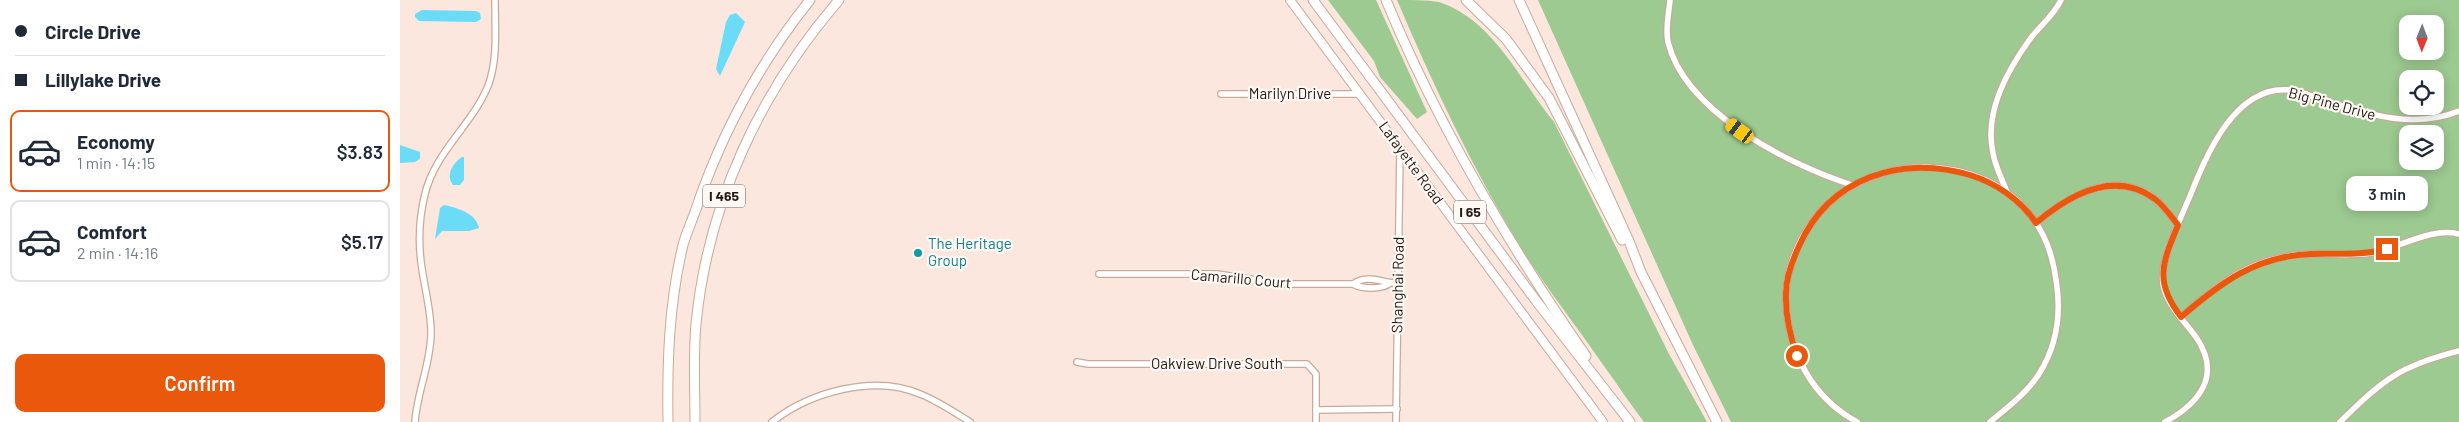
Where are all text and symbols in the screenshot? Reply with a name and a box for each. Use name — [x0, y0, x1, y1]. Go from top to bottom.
north arrow — [2399, 15, 2444, 60]
map controls — [2399, 15, 2444, 170]
text: Circle Drive — [45, 20, 141, 43]
text: Lillylake Drive — [45, 68, 161, 91]
button: locate — [2399, 70, 2444, 115]
street label: Big Pine Drive — [2287, 83, 2378, 123]
street label: Marilyn Drive — [1249, 84, 1331, 102]
car — [1723, 116, 1756, 146]
street label: Lafayette Road — [1376, 117, 1448, 207]
button: layers — [2399, 125, 2444, 170]
icon: car — [17, 129, 62, 174]
text: Economy — [77, 130, 155, 153]
text: $3.83 — [337, 140, 383, 163]
text: 1 min · 14:15 — [77, 153, 155, 172]
callout: 3 min — [2346, 176, 2428, 212]
text: 3 min — [2368, 184, 2406, 203]
road number: I 465 — [703, 185, 745, 208]
road number: I 65 — [1454, 200, 1486, 223]
icon: car — [17, 219, 62, 264]
text: Comfort — [77, 220, 147, 243]
text: $5.17 — [341, 230, 383, 253]
place label: The Heritage Group — [928, 234, 1012, 269]
street label: Shanghai Road — [1387, 237, 1407, 333]
route end — [2376, 238, 2398, 260]
text: 2 min · 14:16 — [77, 243, 158, 262]
marker: The Heritage Group — [912, 247, 924, 259]
street label: Camarillo Court — [1190, 265, 1292, 291]
route start — [1786, 345, 1808, 367]
button: Confirm — [15, 354, 385, 412]
street label: Oakview Drive South — [1151, 354, 1283, 372]

